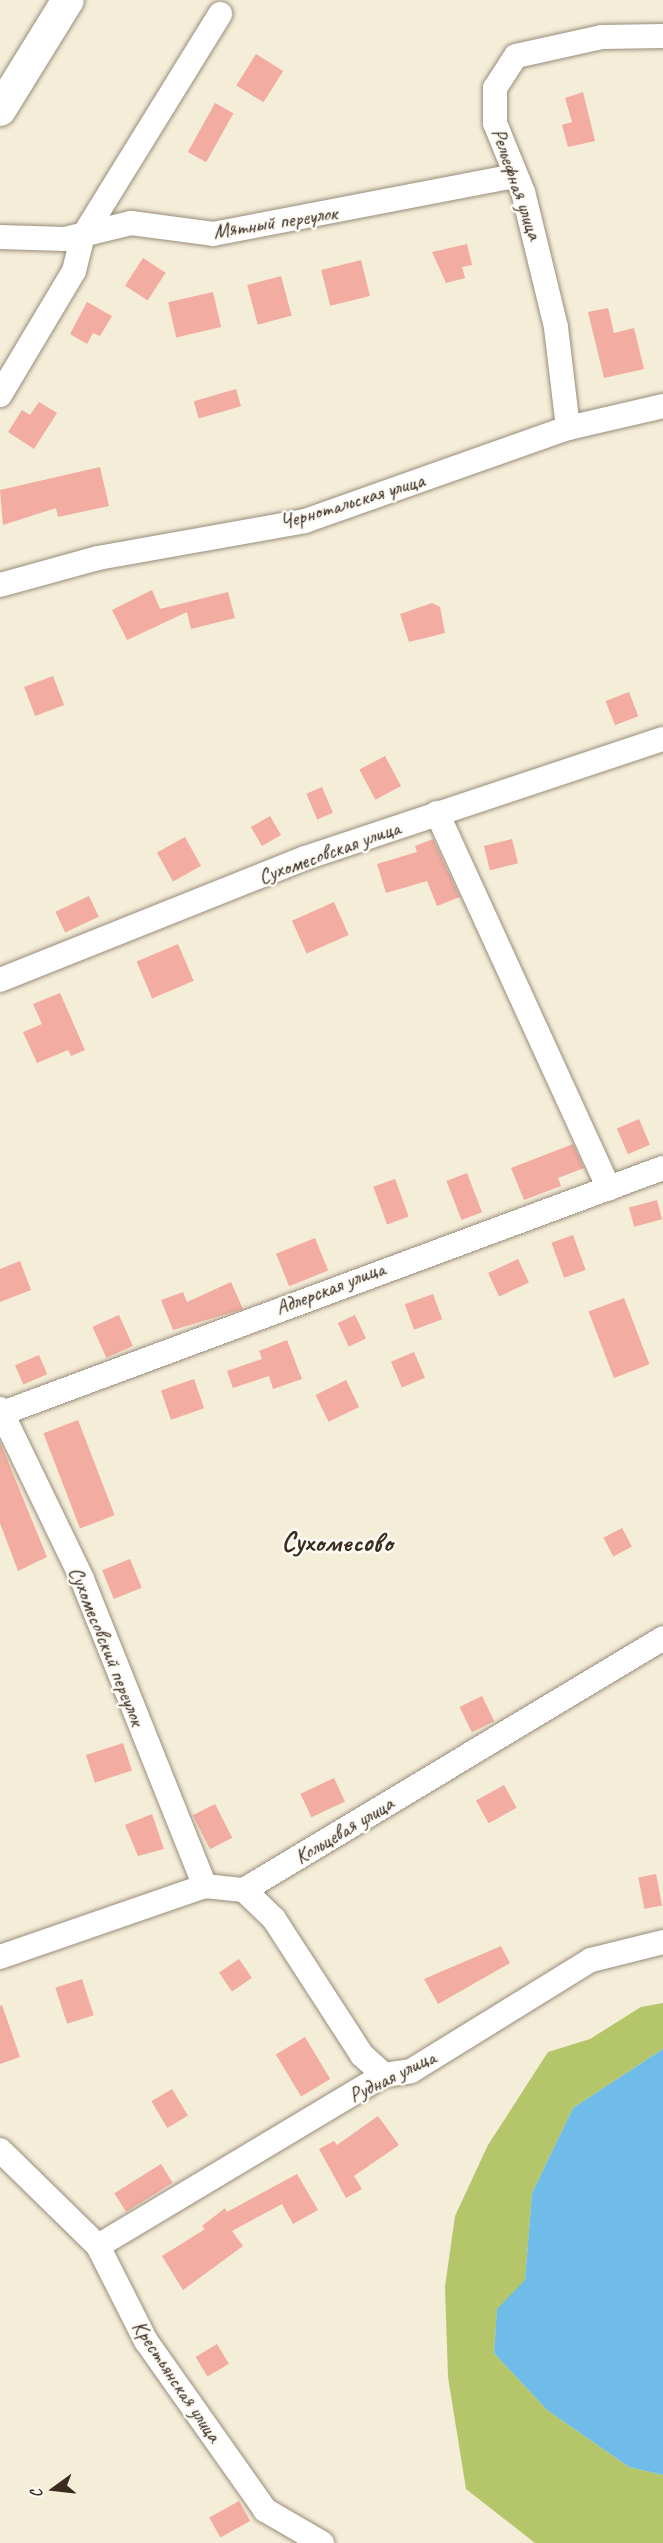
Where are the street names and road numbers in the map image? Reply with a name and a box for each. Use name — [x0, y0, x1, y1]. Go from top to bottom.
street label: Рельефная улица — [486, 124, 548, 244]
street label: Мятный переулок — [211, 200, 339, 244]
street label: Чернотальская улица — [276, 467, 428, 535]
street label: Сухомесовская улица — [255, 815, 403, 889]
street label: Адлерская улица — [272, 1256, 388, 1320]
street label: Сухомесовский переулок — [64, 1563, 150, 1729]
street label: Кольцевая улица — [289, 1790, 399, 1870]
street label: Рудная улица — [345, 2044, 439, 2108]
street label: Крестьянская улица — [126, 2314, 228, 2448]

